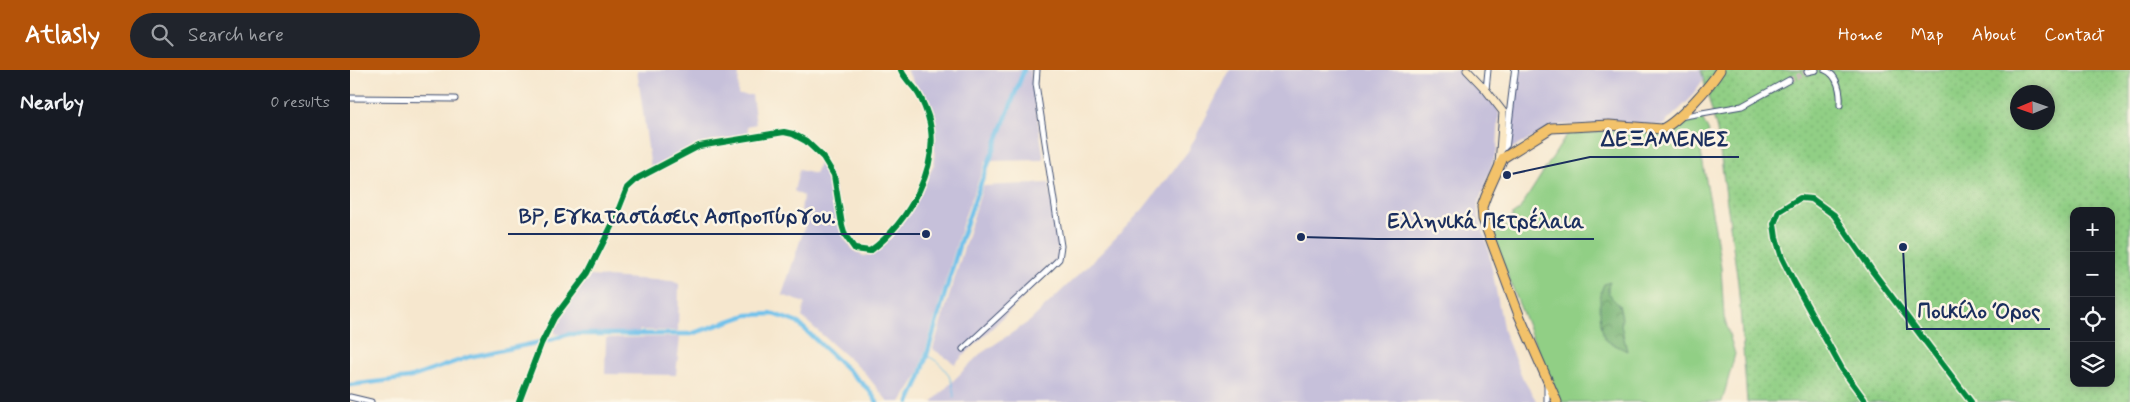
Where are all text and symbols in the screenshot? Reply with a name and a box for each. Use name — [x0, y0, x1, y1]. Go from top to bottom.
search box — [130, 13, 480, 58]
text: Atlasly — [25, 20, 100, 51]
icon: search — [148, 21, 176, 49]
text: Search here — [188, 23, 284, 48]
text: Home — [1838, 23, 1883, 47]
text: Map — [1911, 23, 1944, 47]
text: About — [1972, 23, 2016, 47]
text: Contact — [2044, 23, 2105, 47]
north arrow — [2010, 85, 2055, 130]
text: Nearby — [20, 89, 84, 117]
text: 0 results — [270, 92, 330, 113]
callout: ΔΕΞΑΜΕΝΕΣ — [1590, 121, 1739, 157]
text: ΔΕΞΑΜΕΝΕΣ — [1600, 126, 1729, 154]
callout: BP, Εγκαταστάσεις Ασπροπύργου. — [508, 198, 846, 234]
text: BP, Εγκαταστάσεις Ασπροπύργου. — [518, 203, 836, 231]
callout: Ελληνικά Πετρέλαια — [1377, 203, 1594, 239]
text: Ελληνικά Πετρέλαια — [1387, 207, 1585, 236]
map controls — [2070, 207, 2115, 387]
button: + — [2070, 207, 2115, 252]
button: − — [2070, 252, 2115, 297]
callout: Ποικίλο Όρος — [1907, 293, 2050, 329]
button: locate — [2070, 297, 2115, 342]
text: Ποικίλο Όρος — [1918, 298, 2040, 326]
button: layers — [2070, 342, 2115, 387]

